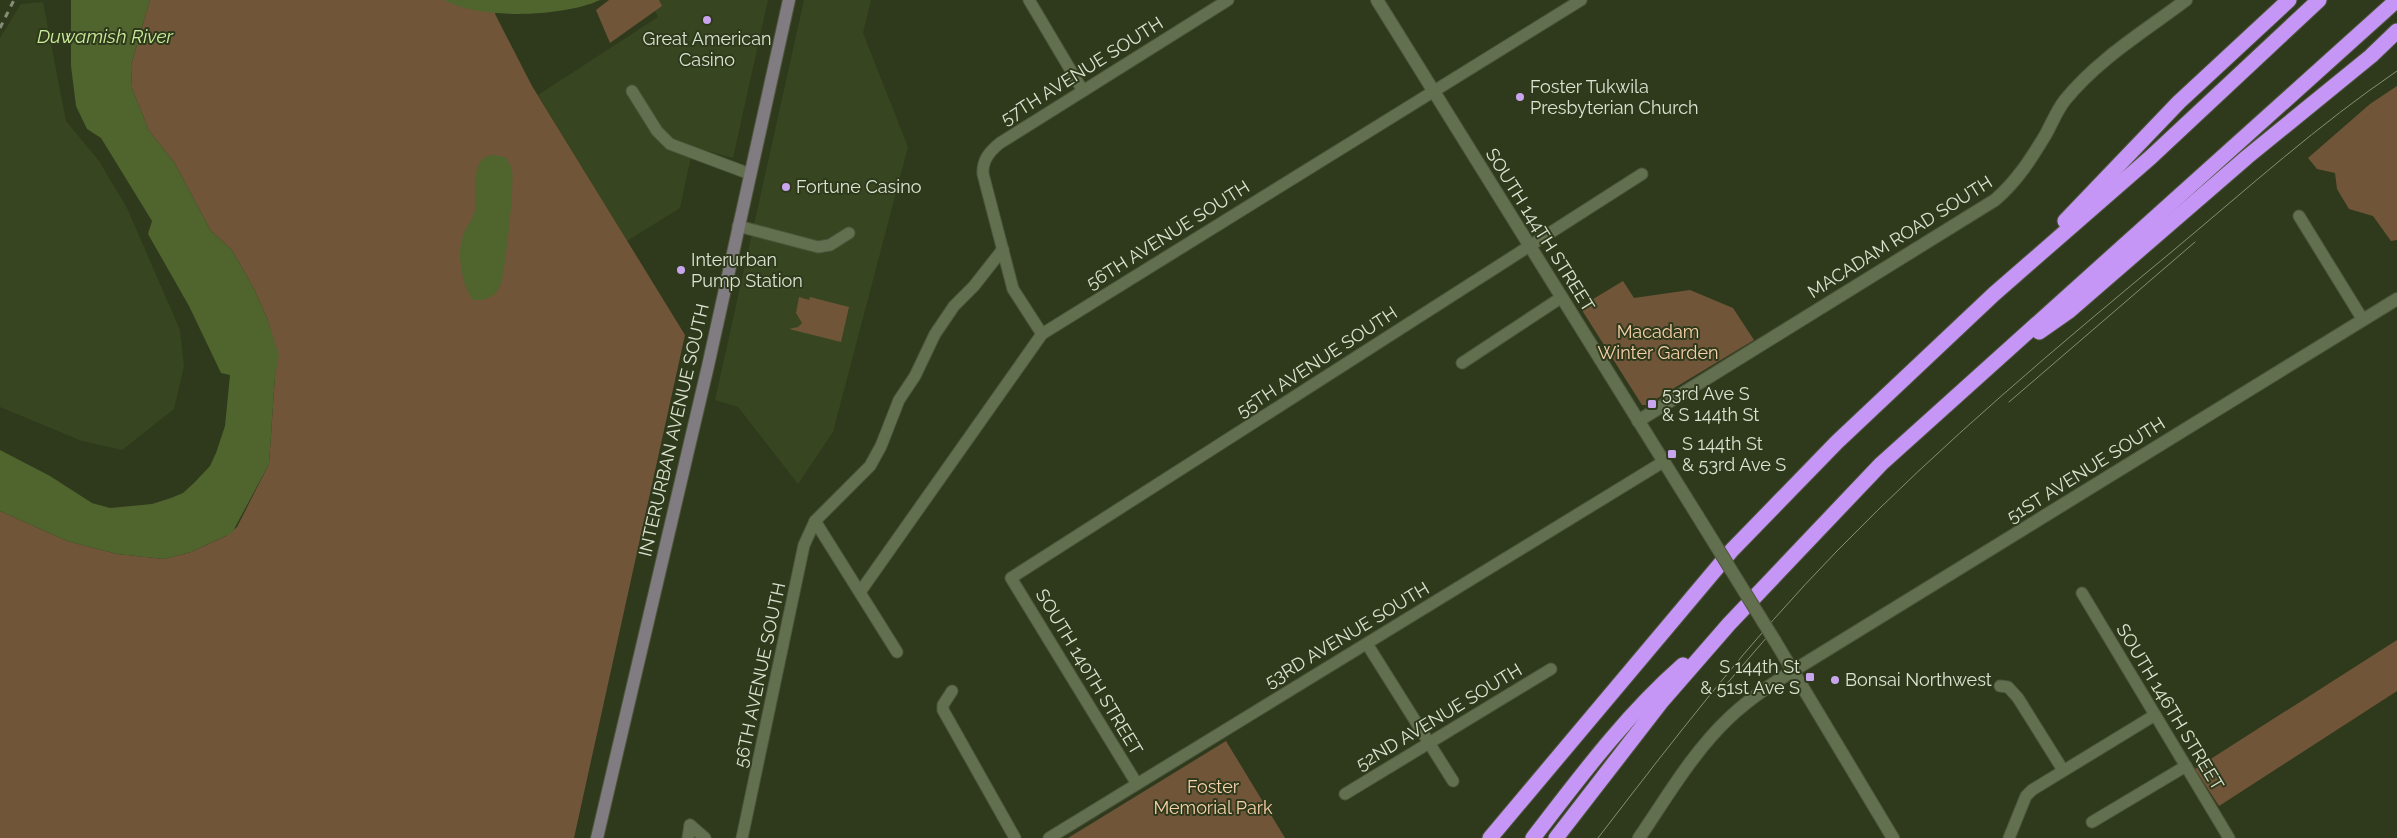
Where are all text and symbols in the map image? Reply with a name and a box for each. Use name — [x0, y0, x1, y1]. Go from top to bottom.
street label: 57TH AVENUE SOUTH — [997, 12, 1167, 129]
marker: Great American Casino — [701, 14, 713, 26]
water label: Duwamish River — [37, 25, 175, 47]
place label: Great American Casino — [643, 28, 772, 70]
place label: Foster Tukwila Presbyterian Church — [1530, 76, 1699, 118]
marker: Foster Tukwila Presbyterian Church — [1514, 91, 1526, 103]
street label: SOUTH 144TH STREET — [1482, 144, 1599, 315]
street label: MACADAM ROAD SOUTH — [1804, 171, 1996, 302]
place label: Fortune Casino — [796, 176, 922, 197]
street label: 56TH AVENUE SOUTH — [1082, 176, 1253, 293]
marker: Fortune Casino — [780, 181, 792, 193]
place label: Interurban Pump Station — [691, 249, 803, 291]
marker: Interurban Pump Station — [675, 264, 687, 276]
street label: INTERURBAN AVENUE SOUTH — [634, 301, 713, 558]
street label: 55TH AVENUE SOUTH — [1233, 302, 1401, 421]
park label: Macadam Winter Garden — [1597, 321, 1719, 363]
place label: 53rd Ave S & S 144th St — [1662, 383, 1759, 425]
marker: 53rd Ave S & S 144th St — [1646, 398, 1658, 410]
street label: 51ST AVENUE SOUTH — [2003, 412, 2169, 527]
place label: S 144th St & 53rd Ave S — [1682, 433, 1786, 475]
marker: S 144th St & 53rd Ave S — [1666, 448, 1678, 460]
street label: 53RD AVENUE SOUTH — [1261, 577, 1433, 692]
street label: 56TH AVENUE SOUTH — [730, 581, 789, 769]
street label: SOUTH 140TH STREET — [1032, 585, 1147, 758]
street label: SOUTH 146TH STREET — [2112, 620, 2229, 794]
place label: S 144th St & 51st Ave S — [1700, 656, 1800, 698]
street label: 52ND AVENUE SOUTH — [1352, 659, 1525, 774]
place label: Bonsai Northwest — [1845, 669, 1992, 690]
marker: S 144th St & 51st Ave S — [1804, 671, 1816, 683]
marker: Bonsai Northwest — [1829, 674, 1841, 686]
park label: Foster Memorial Park — [1153, 776, 1273, 818]

